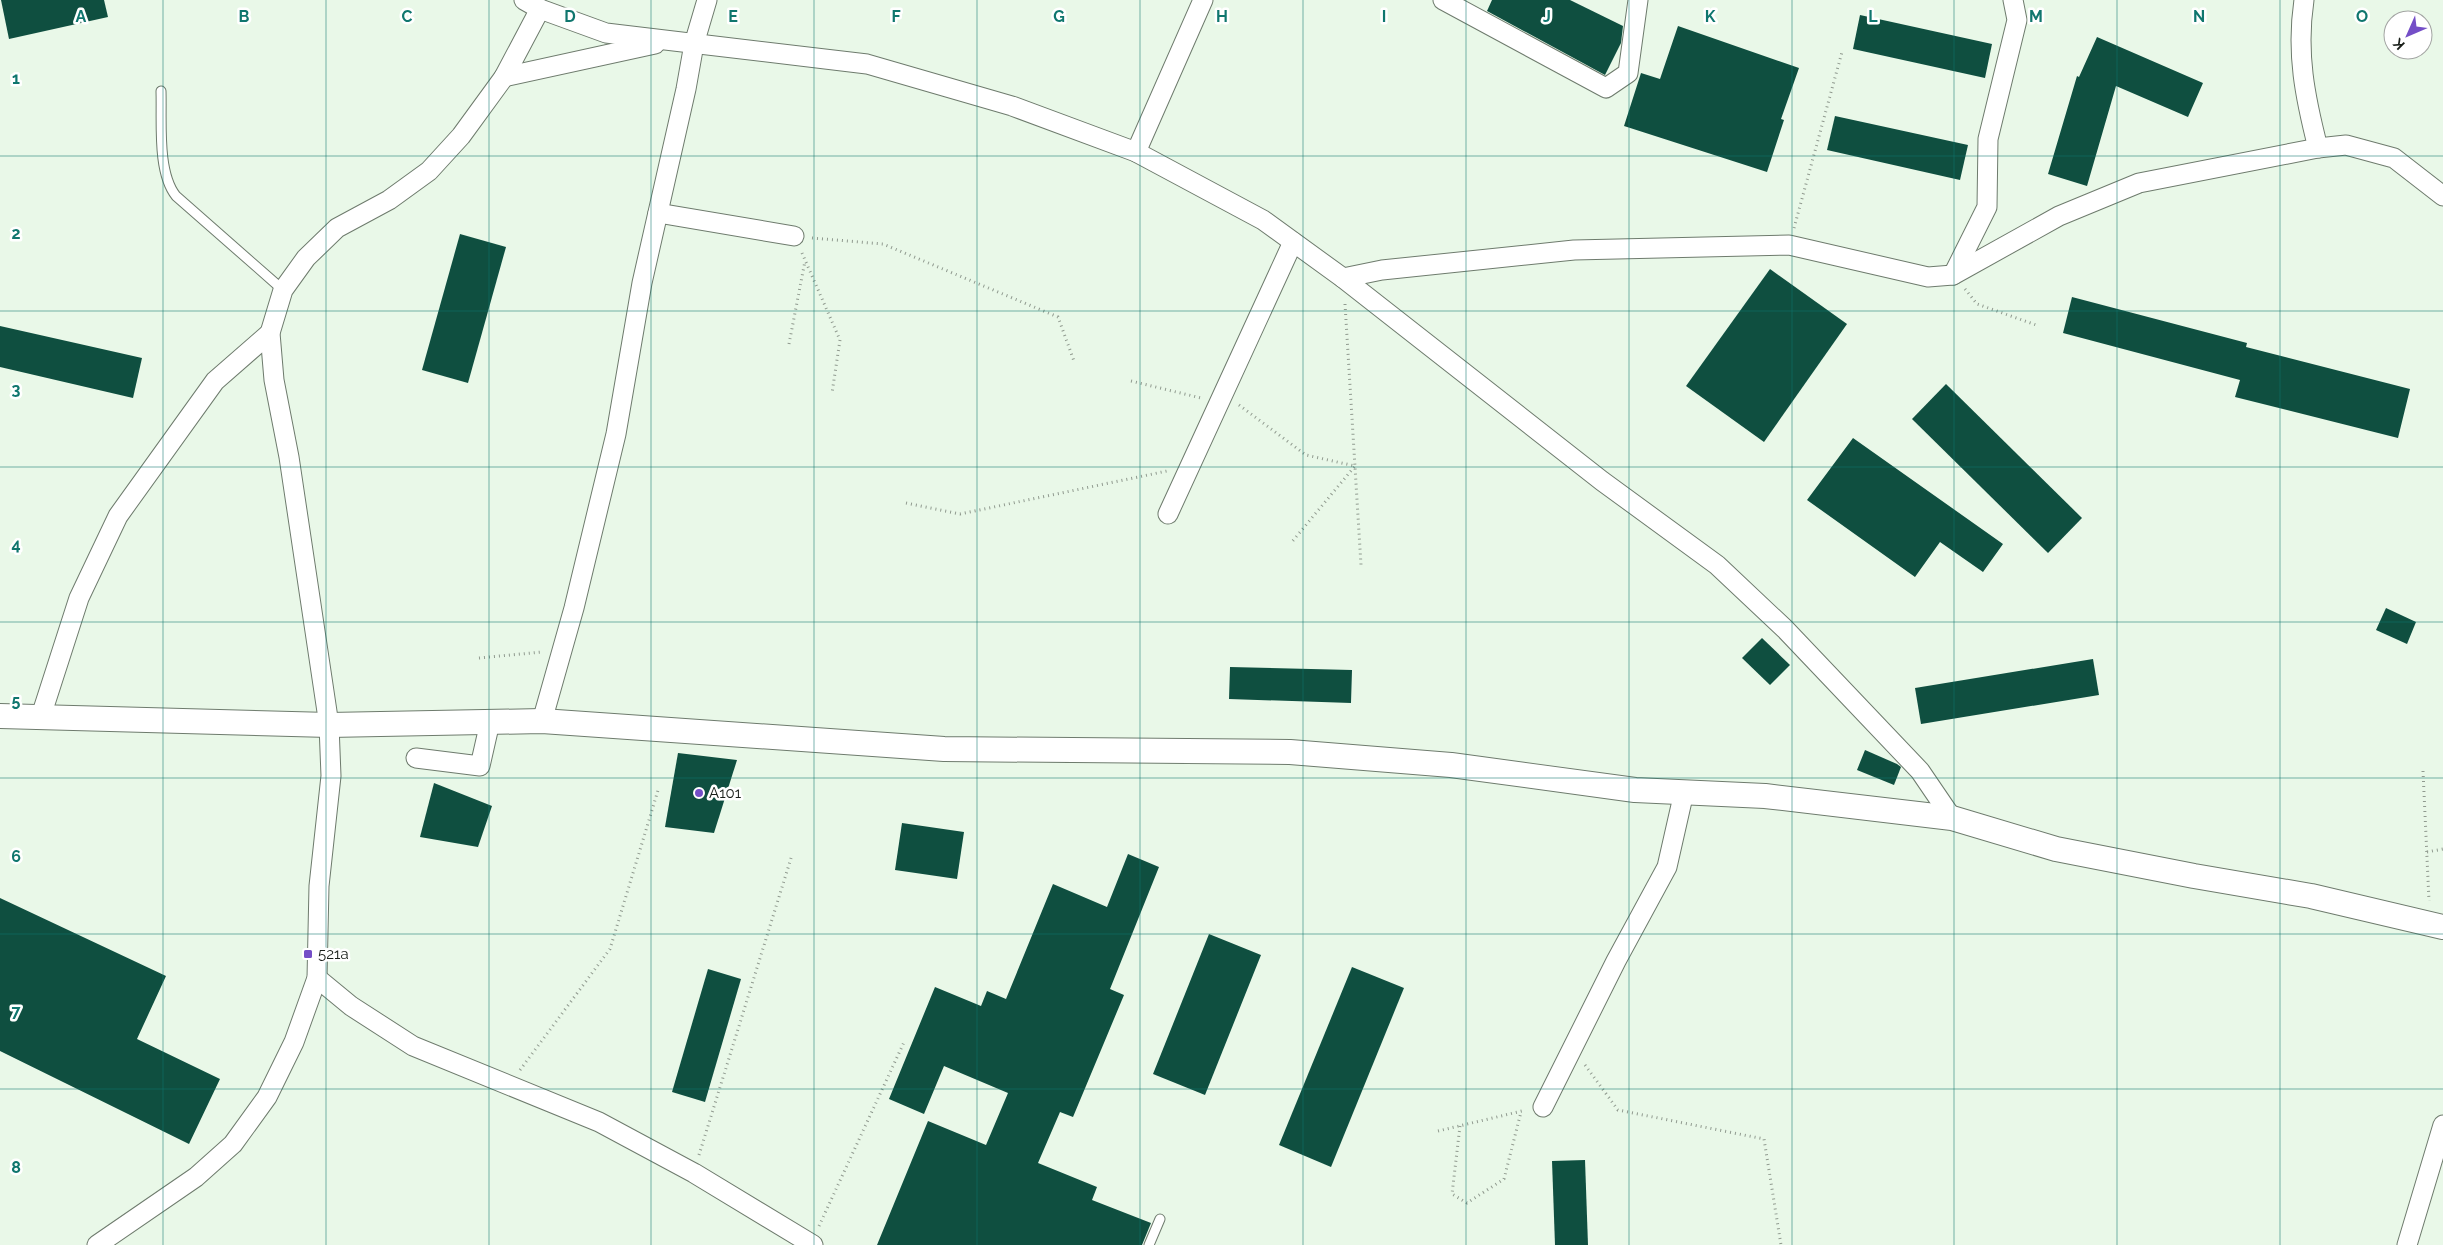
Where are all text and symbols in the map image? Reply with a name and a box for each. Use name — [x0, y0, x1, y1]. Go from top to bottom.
text: A — [76, 7, 87, 26]
text: B — [239, 7, 250, 26]
text: C — [402, 7, 413, 26]
text: D — [564, 7, 576, 26]
text: E — [728, 7, 738, 26]
text: F — [891, 7, 901, 26]
text: G — [1053, 7, 1065, 26]
text: H — [1216, 7, 1228, 26]
text: I — [1382, 7, 1386, 26]
text: J — [1543, 7, 1551, 26]
text: K — [1705, 7, 1716, 26]
text: L — [1868, 7, 1878, 26]
text: M — [2029, 7, 2043, 26]
text: N — [2193, 7, 2205, 26]
text: O — [2356, 7, 2368, 26]
north arrow — [2383, 10, 2433, 60]
text: K — [2389, 35, 2408, 53]
text: 1 — [12, 69, 20, 88]
text: 2 — [11, 224, 21, 243]
text: 3 — [12, 380, 21, 399]
text: 4 — [11, 535, 21, 554]
text: 5 — [12, 691, 21, 710]
place label: A101 — [709, 784, 742, 802]
marker: A101 — [693, 787, 705, 799]
text: 6 — [11, 847, 21, 866]
place label: 521a — [318, 945, 349, 963]
marker: 521a — [302, 948, 314, 960]
text: 7 — [12, 1002, 21, 1021]
text: 8 — [11, 1158, 21, 1177]

